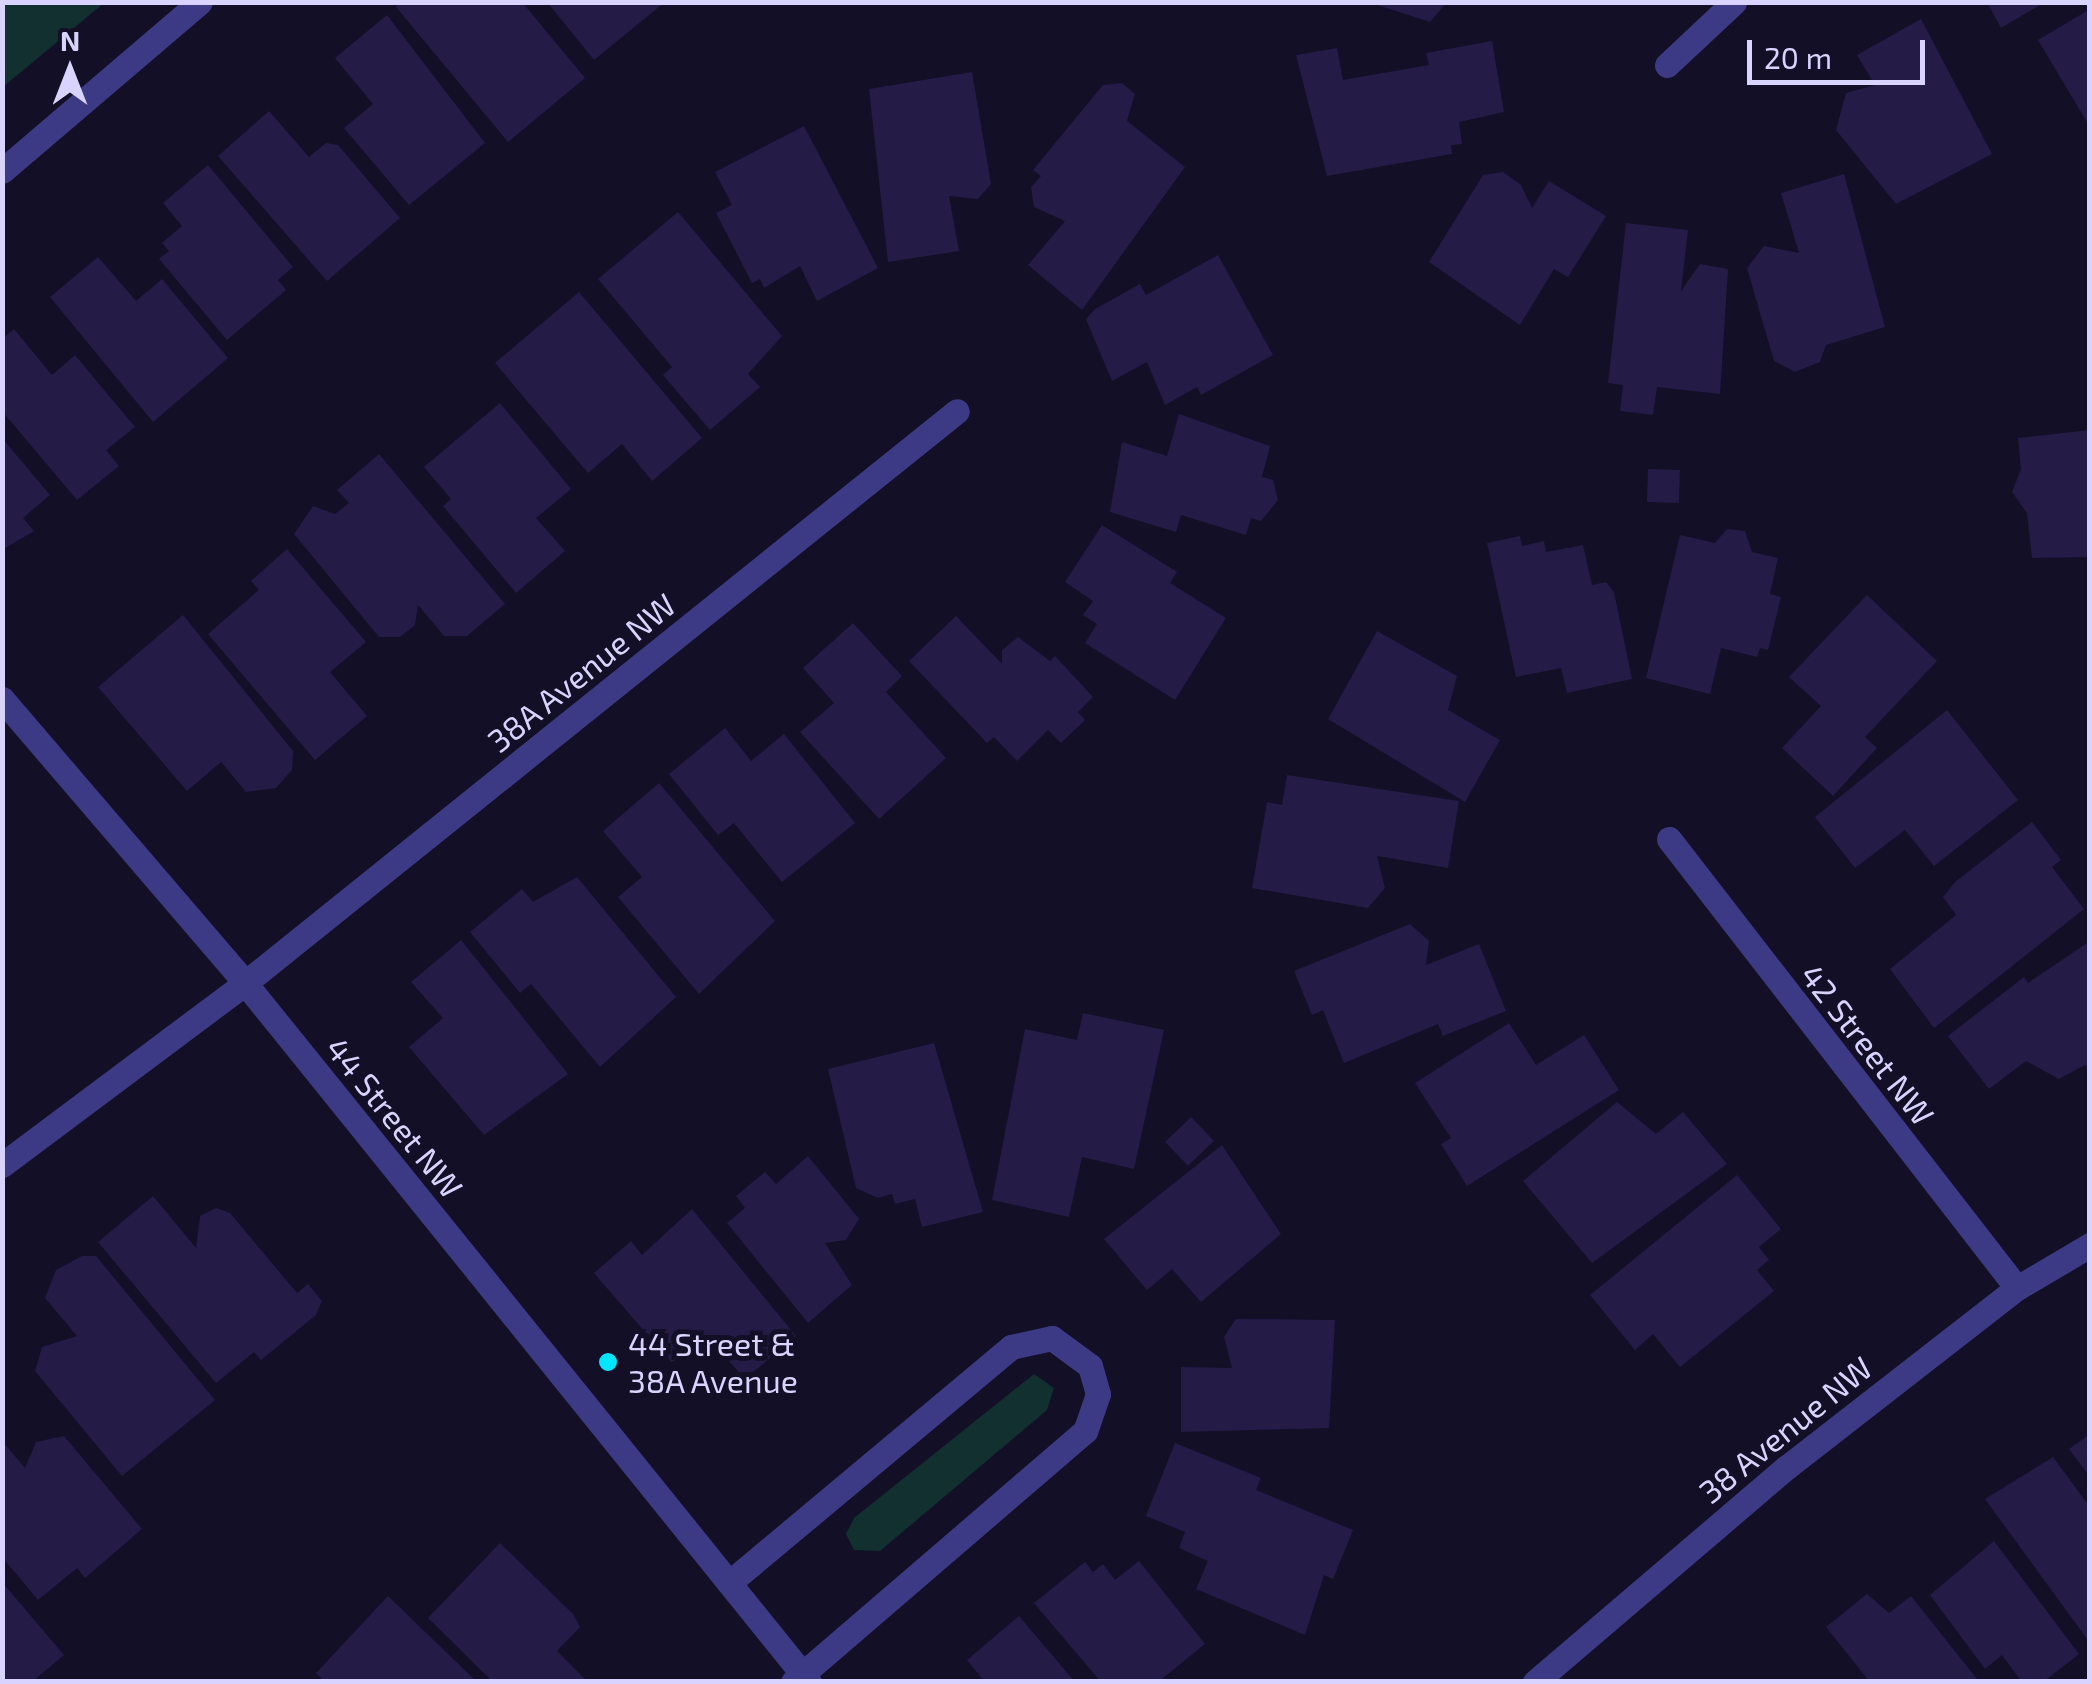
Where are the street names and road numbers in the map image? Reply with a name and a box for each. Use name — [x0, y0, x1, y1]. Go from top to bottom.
street label: 38A Avenue NW — [479, 584, 683, 760]
street label: 42 Street NW — [1793, 956, 1943, 1132]
street label: 44 Street NW — [319, 1029, 471, 1205]
street label: 38 Avenue NW — [1691, 1347, 1879, 1511]

